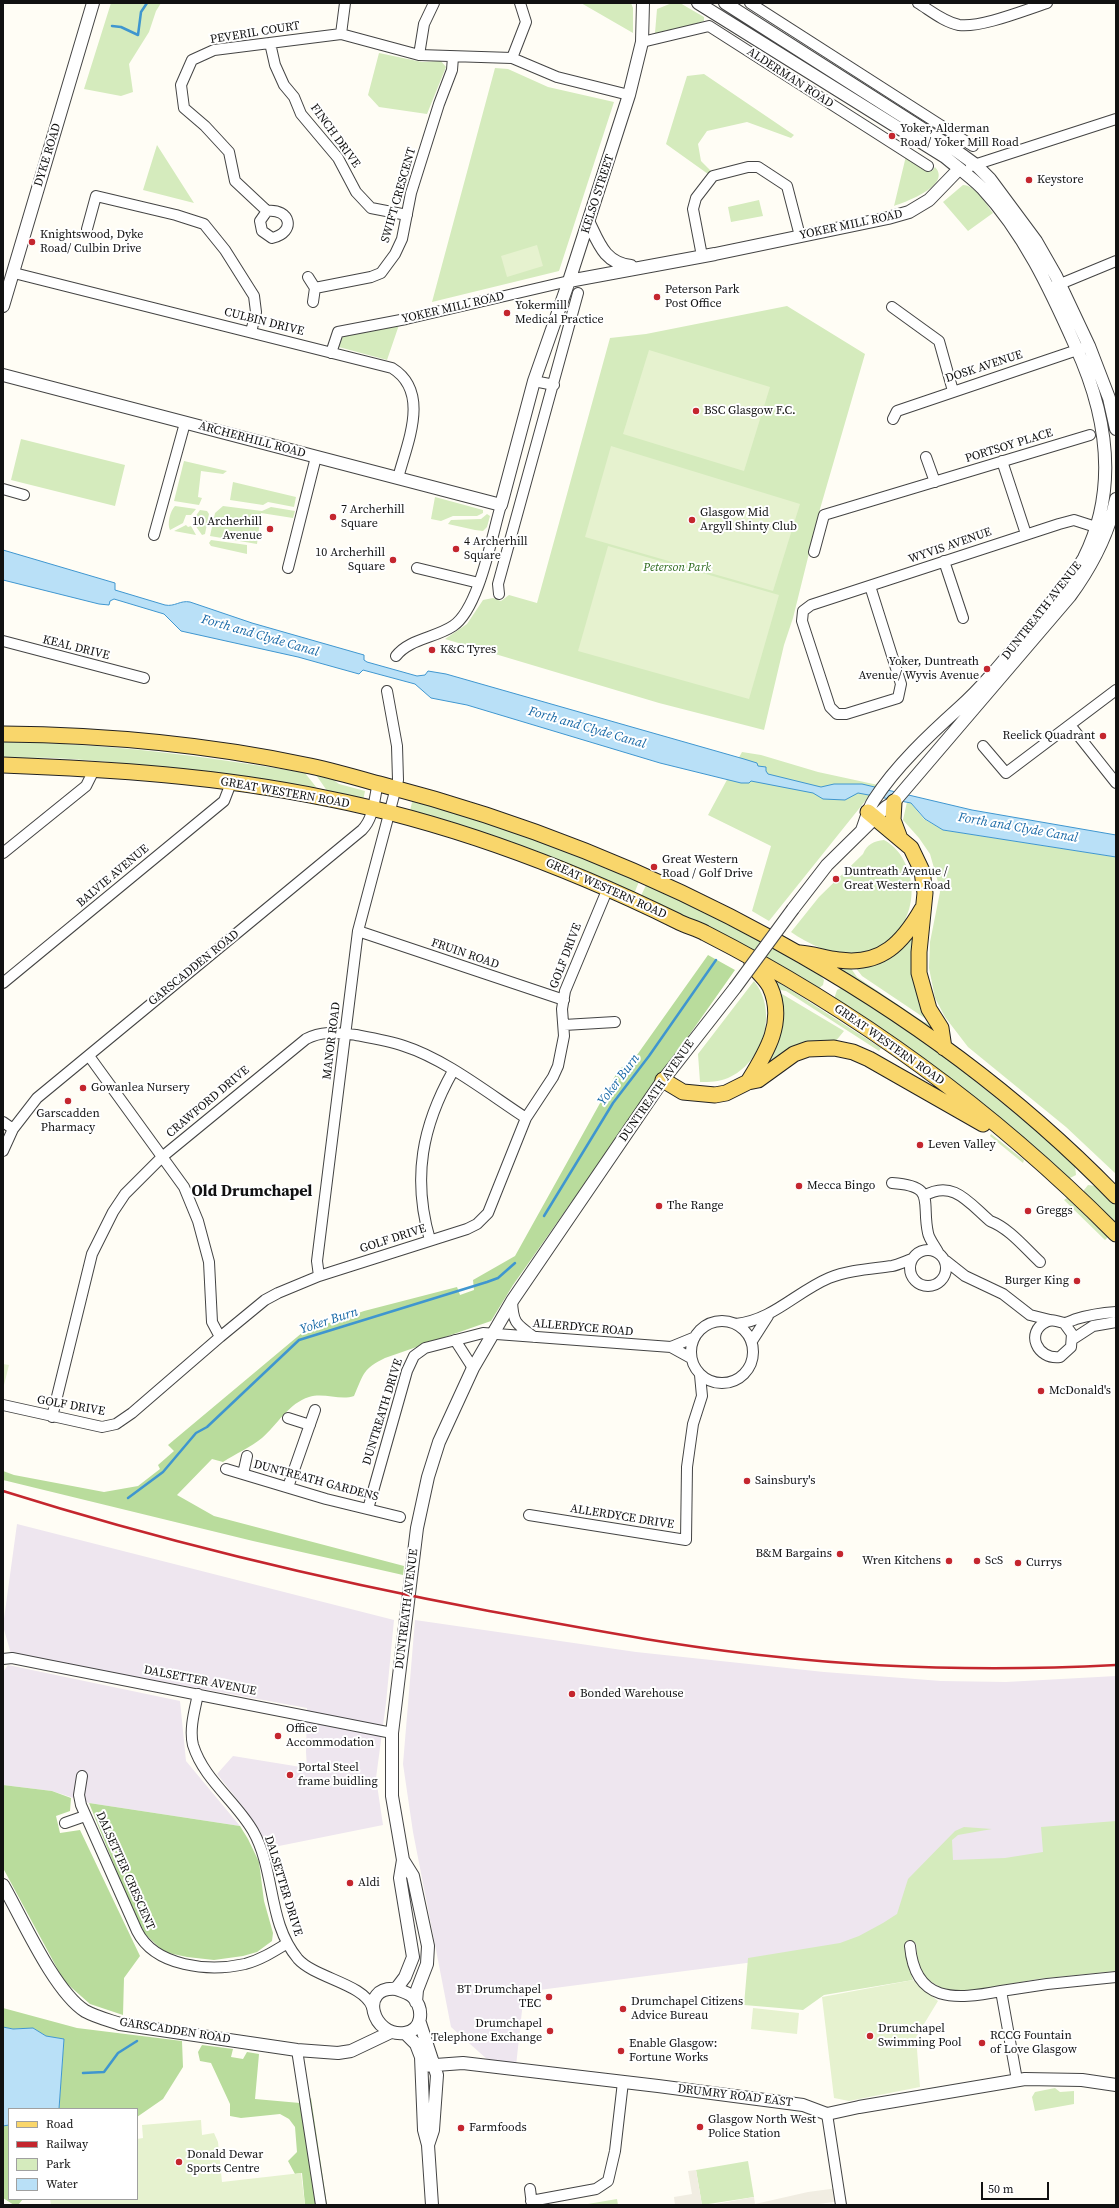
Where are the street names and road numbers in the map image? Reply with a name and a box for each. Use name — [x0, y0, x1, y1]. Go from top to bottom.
street label: PEVERIL COURT — [209, 19, 301, 47]
street label: ALDERMAN ROAD — [744, 45, 836, 111]
street label: FINCH DRIVE — [307, 101, 363, 171]
street label: DYKE ROAD — [32, 122, 64, 188]
street label: SWIFT CRESCENT — [378, 146, 420, 244]
street label: KELSO STREET — [578, 153, 618, 235]
street label: YOKER MILL ROAD — [798, 207, 904, 243]
street label: YOKER MILL ROAD — [400, 289, 506, 327]
street label: CULBIN DRIVE — [223, 305, 305, 339]
street label: DOSK AVENUE — [944, 348, 1024, 386]
street label: ARCHERHILL ROAD — [197, 419, 307, 461]
street label: PORTSOY PLACE — [963, 426, 1055, 466]
street label: WYVIS AVENUE — [907, 525, 993, 567]
street label: DUNTREATH AVENUE — [999, 559, 1085, 663]
street label: KEAL DRIVE — [41, 633, 111, 663]
street label: GREAT WESTERN ROAD — [219, 775, 351, 811]
street label: BALVIE AVENUE — [74, 842, 152, 910]
street label: GREAT WESTERN ROAD — [543, 856, 669, 922]
street label: GOLF DRIVE — [547, 921, 585, 991]
street label: GARSCADDEN ROAD — [146, 927, 242, 1009]
street label: FRUIN ROAD — [429, 936, 501, 972]
street label: MANOR ROAD — [320, 1001, 344, 1081]
street label: GREAT WESTERN ROAD — [831, 1002, 947, 1088]
street label: DUNTREATH AVENUE — [616, 1037, 698, 1145]
street label: CRAWFORD DRIVE — [164, 1063, 252, 1141]
street label: GOLF DRIVE — [358, 1222, 428, 1256]
street label: ALLERDYCE ROAD — [532, 1316, 634, 1340]
street label: DUNTREATH DRIVE — [360, 1357, 406, 1467]
street label: GOLF DRIVE — [36, 1393, 106, 1419]
street label: DUNTREATH GARDENS — [252, 1457, 380, 1505]
street label: ALLERDYCE DRIVE — [569, 1502, 675, 1532]
street label: DUNTREATH AVENUE — [392, 1548, 422, 1670]
street label: DALSETTER AVENUE — [142, 1663, 258, 1699]
street label: DALSETTER CRESCENT — [92, 1810, 158, 1932]
street label: DALSETTER DRIVE — [261, 1834, 305, 1938]
street label: GARSCADDEN ROAD — [118, 2015, 232, 2047]
street label: DRUMRY ROAD EAST — [677, 2082, 793, 2110]

